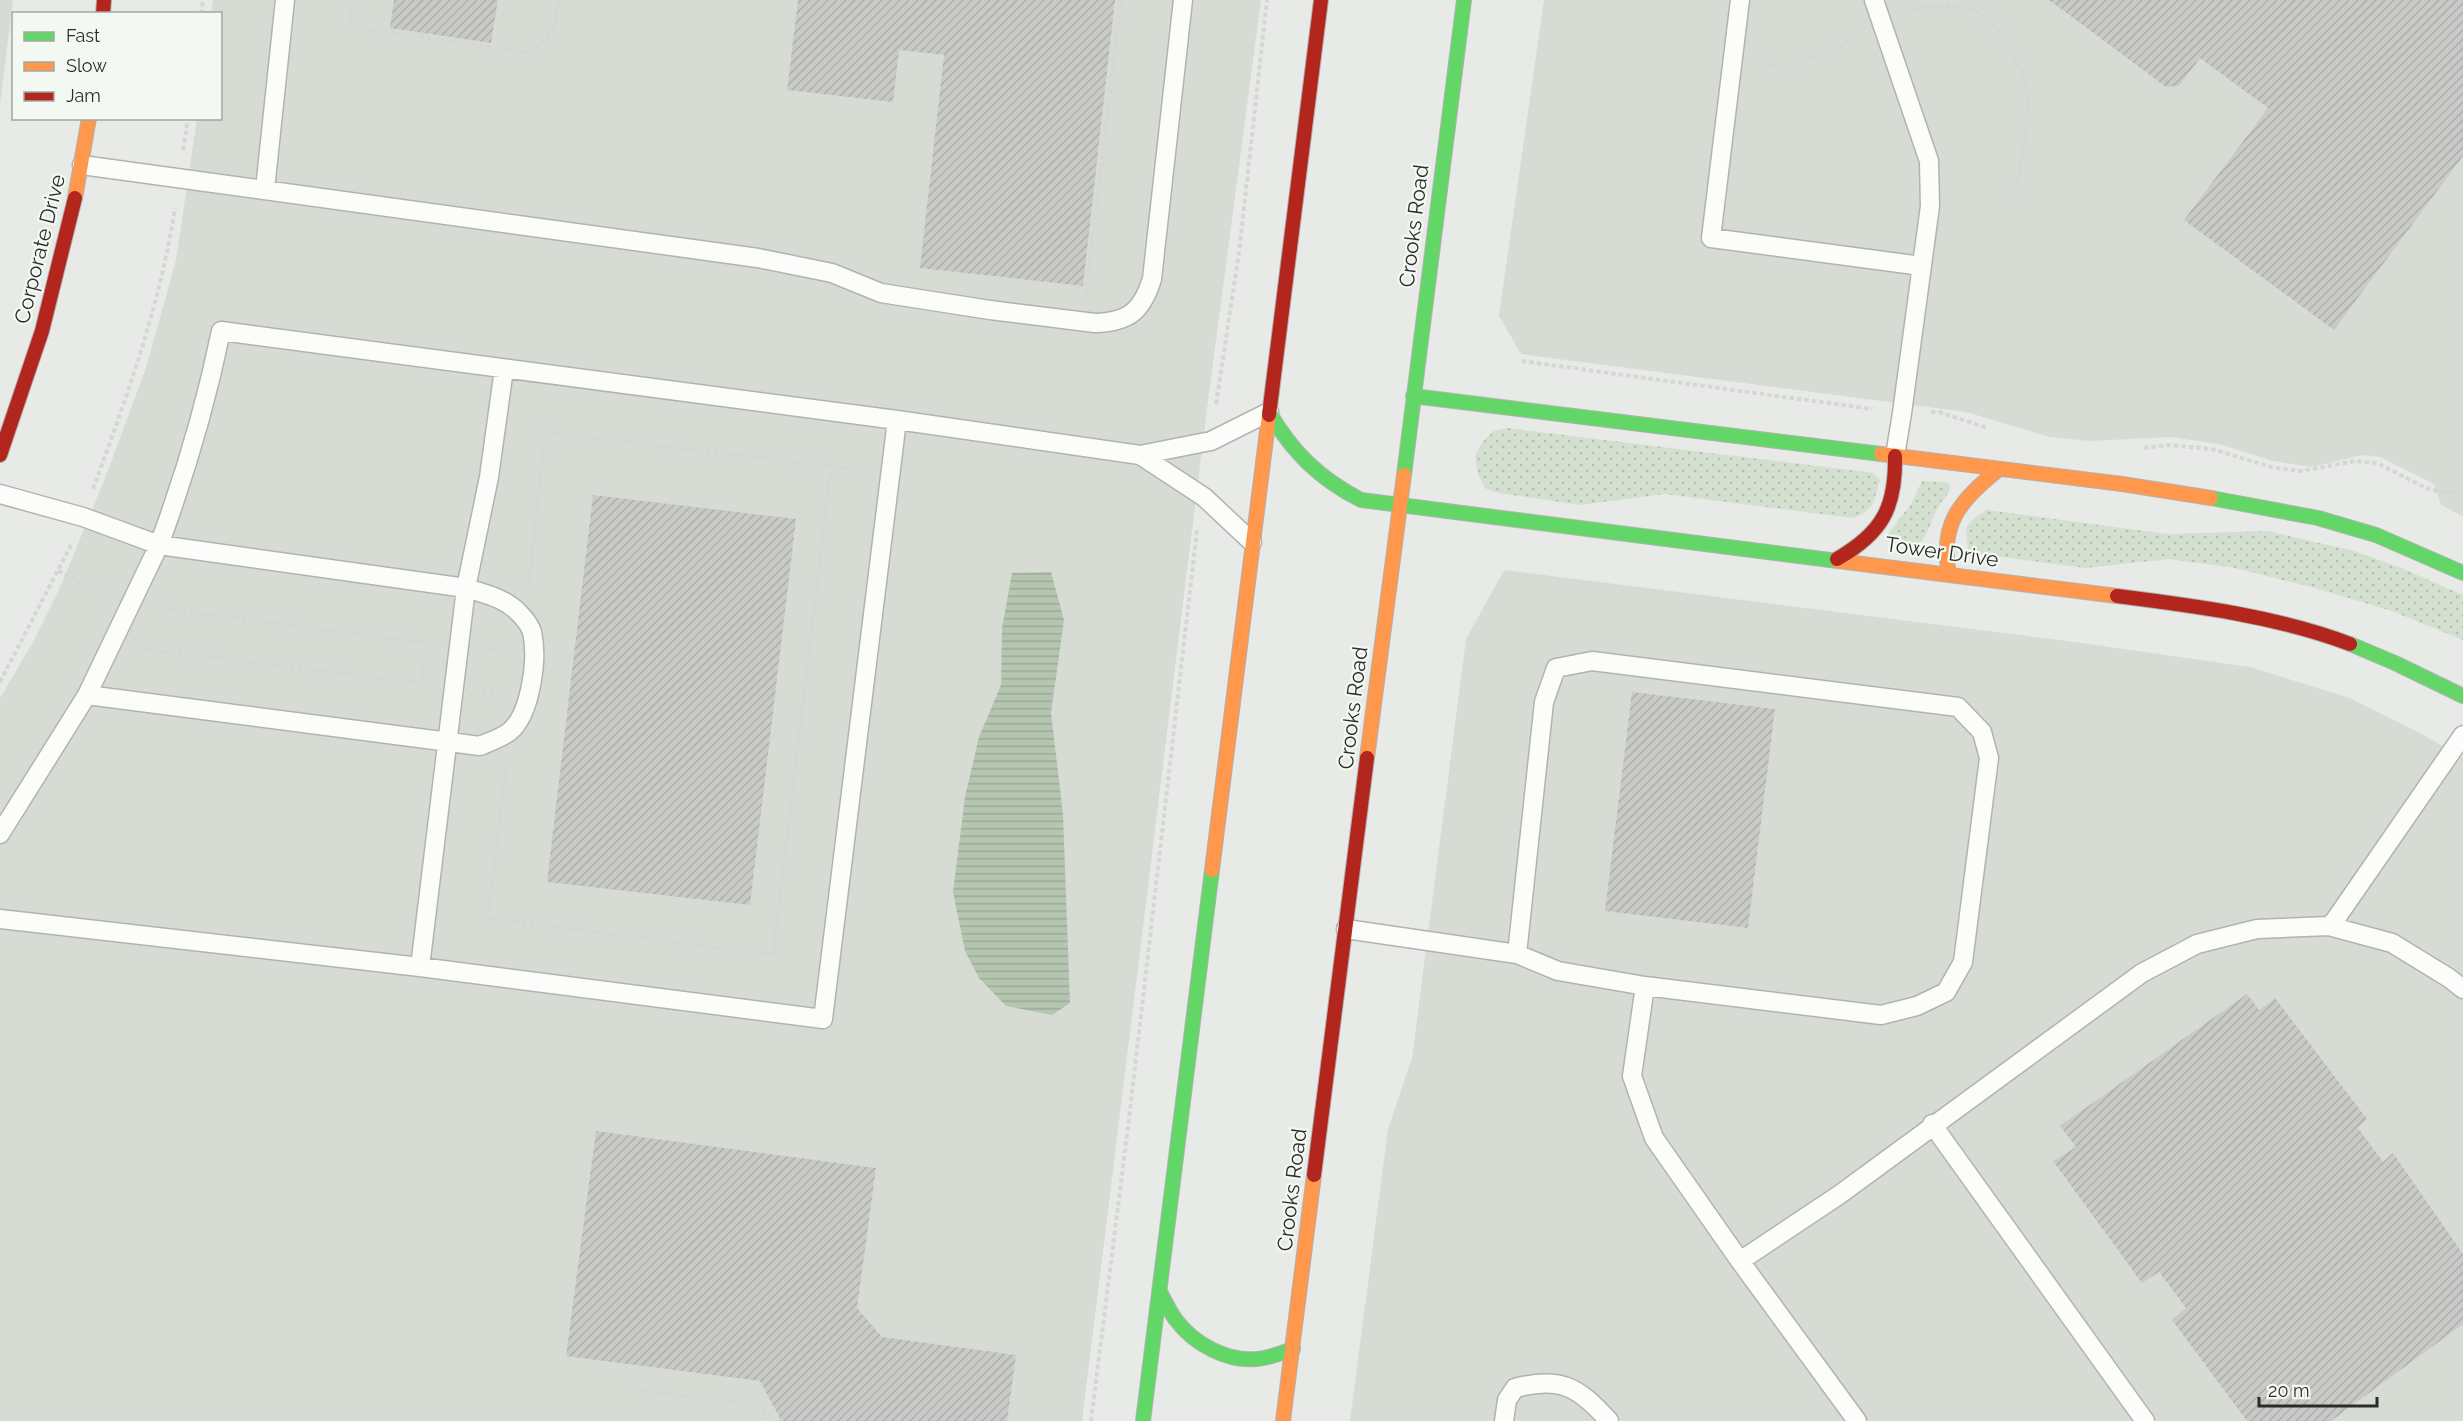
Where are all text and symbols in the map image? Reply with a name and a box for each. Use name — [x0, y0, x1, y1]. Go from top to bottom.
legend — [12, 12, 222, 120]
text: Fast — [66, 25, 100, 46]
text: Slow — [66, 55, 107, 76]
text: Jam — [66, 85, 101, 106]
street label: Crooks Road — [1394, 163, 1433, 289]
street label: Corporate Drive — [9, 172, 70, 326]
street label: Tower Drive — [1884, 531, 2000, 572]
street label: Crooks Road — [1333, 645, 1372, 771]
street label: Crooks Road — [1272, 1127, 1311, 1253]
scale bar — [2259, 1370, 2378, 1408]
text: 20 m — [2268, 1380, 2310, 1401]

